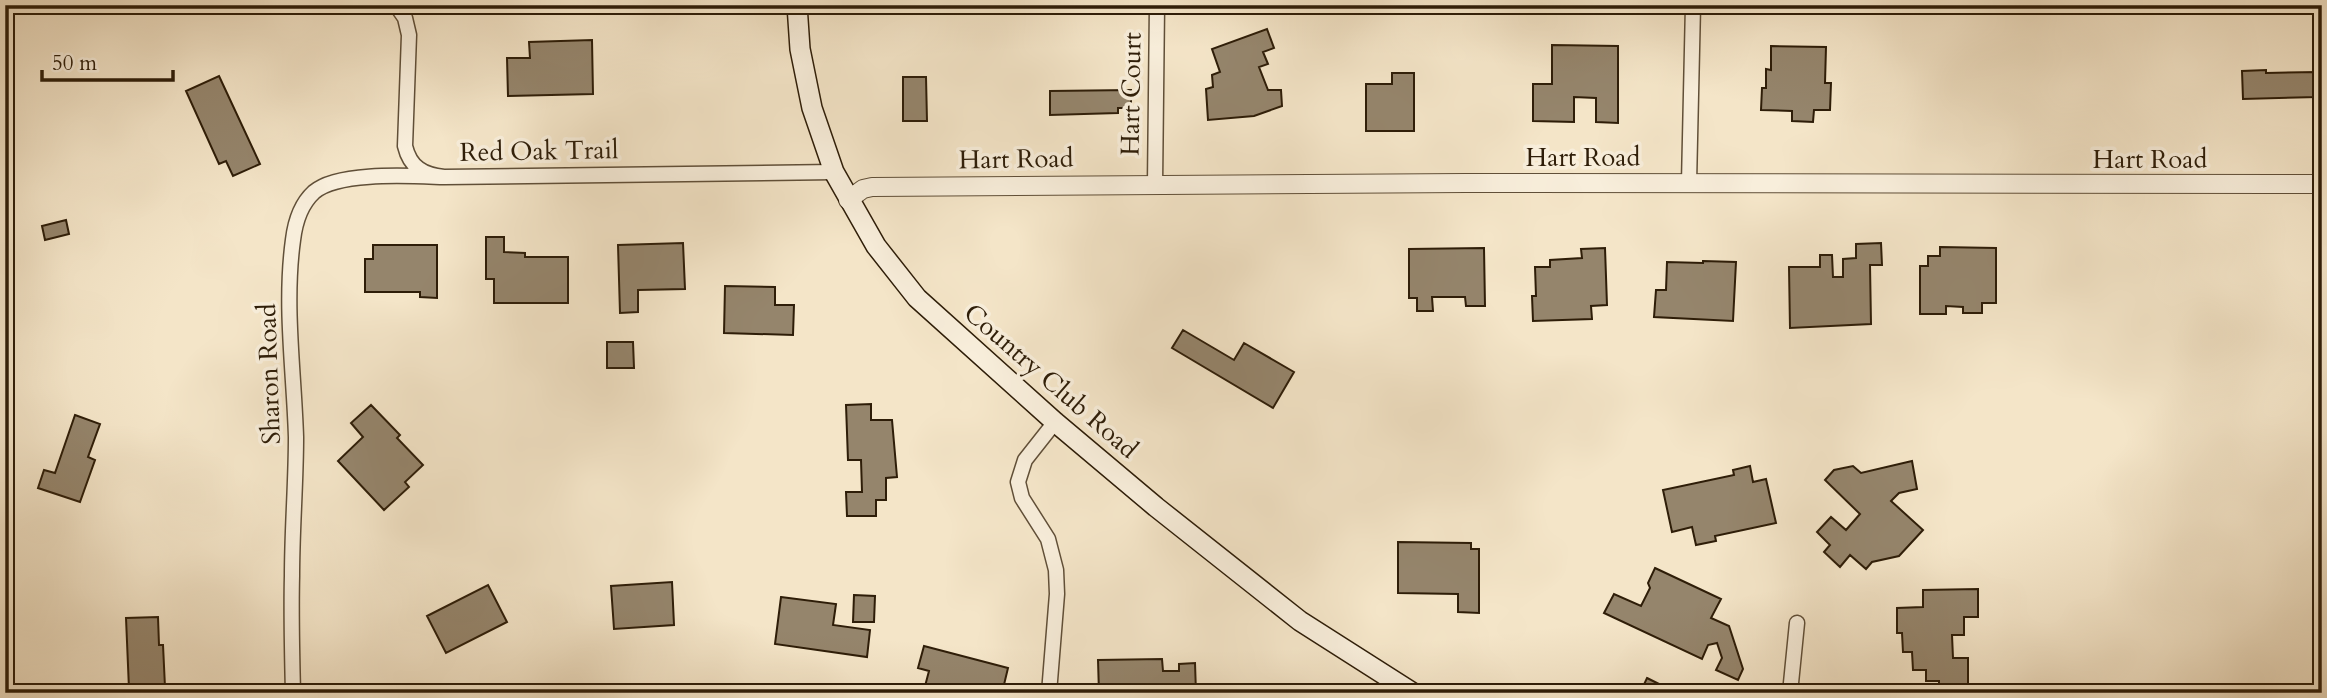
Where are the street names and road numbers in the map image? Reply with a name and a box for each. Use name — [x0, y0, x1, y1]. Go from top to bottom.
street label: Hart Court — [1112, 32, 1150, 156]
street label: Red Oak Trail — [459, 132, 619, 170]
street label: Hart Road — [958, 140, 1074, 177]
street label: Hart Road — [1526, 140, 1641, 175]
street label: Hart Road — [2093, 142, 2208, 177]
street label: Country Club Road — [956, 296, 1146, 467]
street label: Sharon Road — [249, 303, 289, 445]

